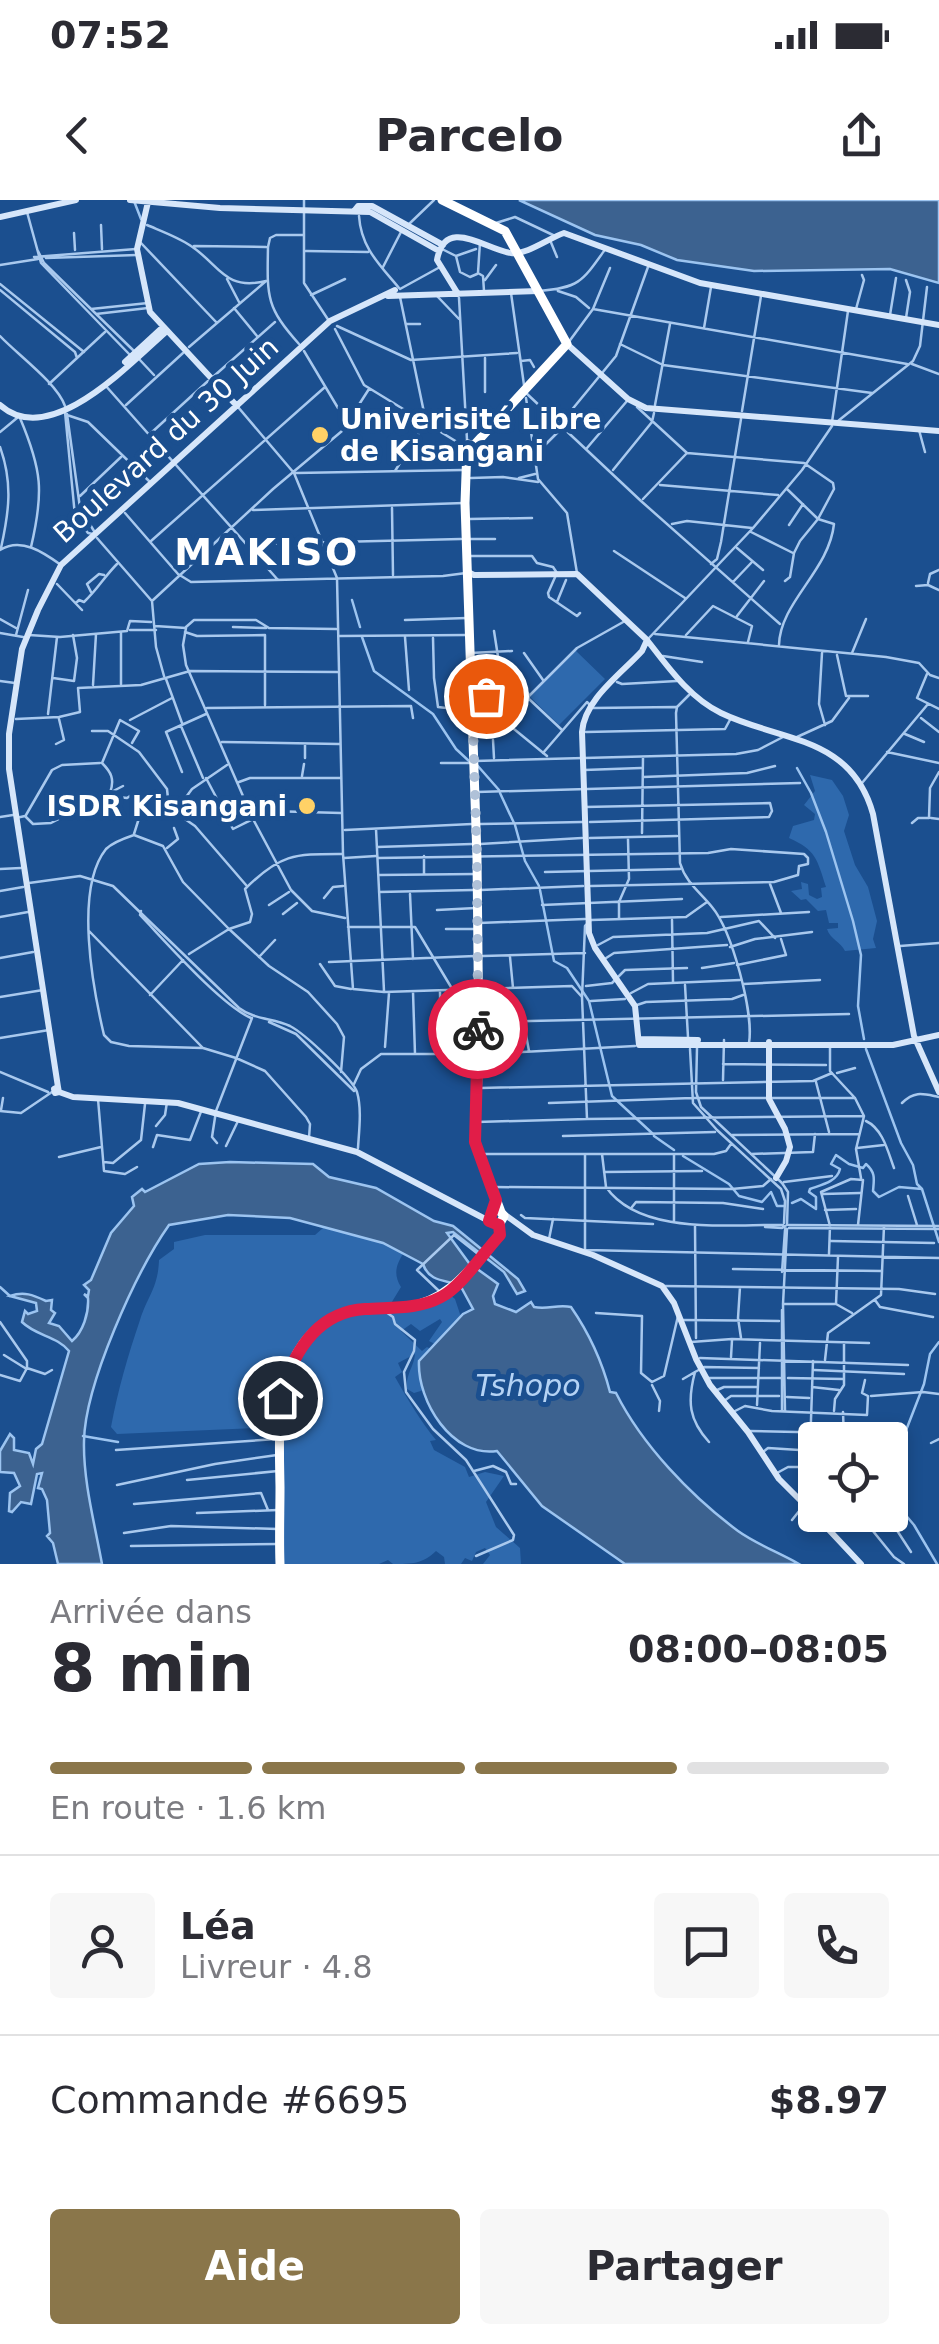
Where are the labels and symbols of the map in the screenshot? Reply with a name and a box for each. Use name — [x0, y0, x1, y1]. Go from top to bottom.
street label: Boulevard du 30 Juin — [47, 330, 285, 550]
place label: Univerisité Libre de Kisangani — [340, 403, 602, 468]
marker: Univerisité Libre de Kisangani — [309, 424, 331, 446]
district label: MAKISO — [174, 530, 360, 574]
pin — [444, 654, 529, 739]
place label: ISDR Kisangani — [47, 790, 287, 823]
marker: ISDR Kisangani — [296, 795, 318, 817]
courier — [428, 979, 528, 1079]
pin — [238, 1356, 323, 1441]
water label: Tshopo — [475, 1368, 581, 1403]

